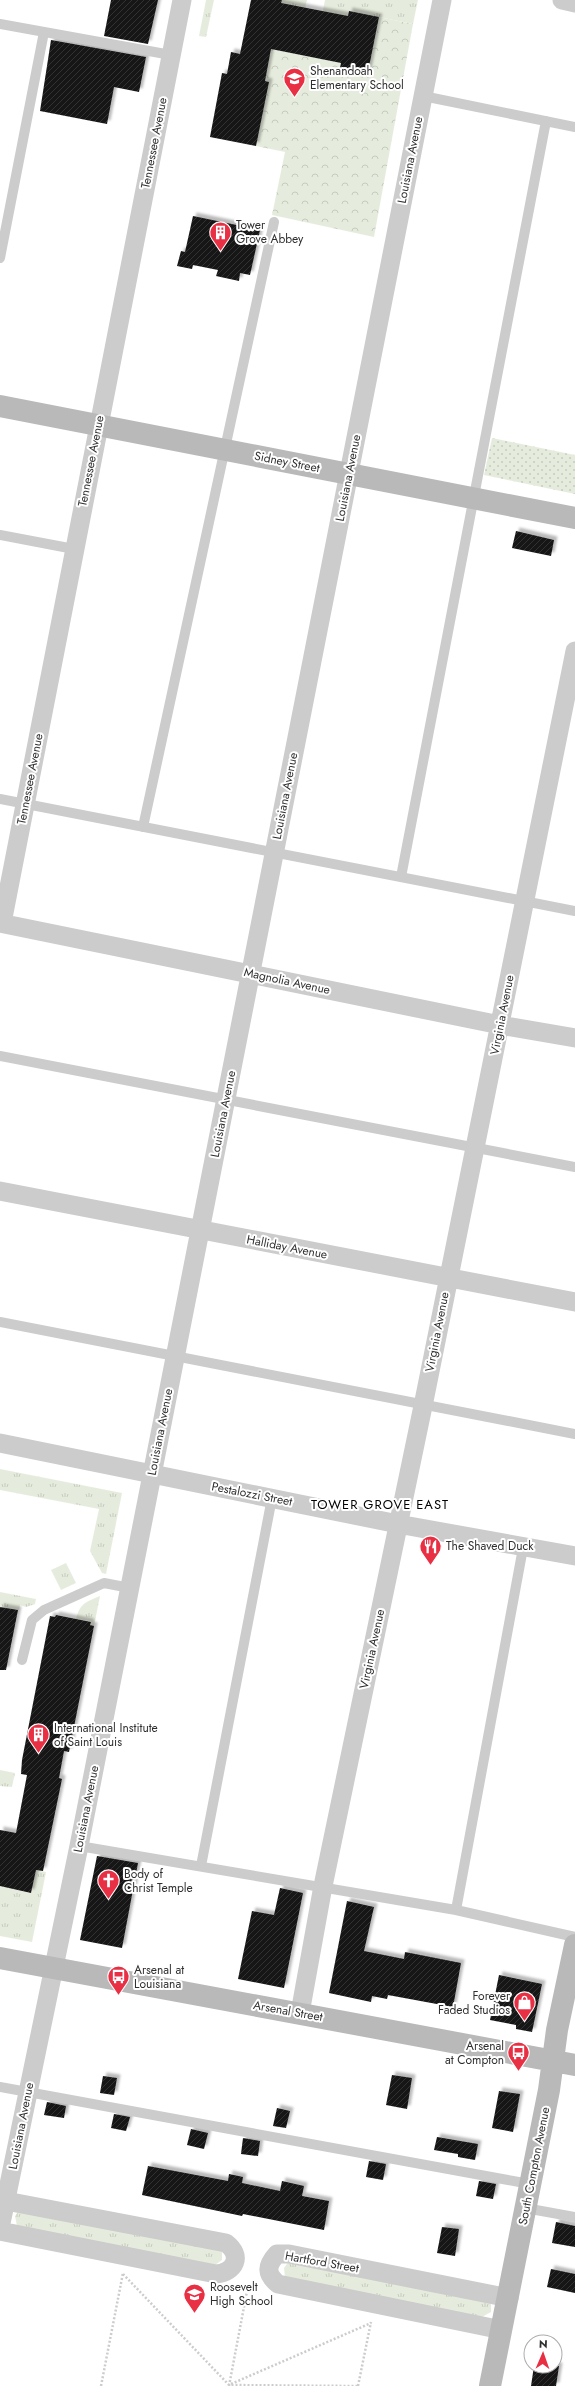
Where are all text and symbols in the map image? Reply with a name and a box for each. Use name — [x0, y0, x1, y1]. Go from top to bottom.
place label: Shenandoah Elementary School — [310, 62, 404, 94]
school or university icon: Shenandoah Elementary School — [281, 65, 307, 98]
street label: Tennessee Avenue — [136, 96, 172, 190]
street label: Louisiana Avenue — [393, 115, 427, 205]
place label: Tower Grove Abbey — [236, 216, 304, 248]
building icon: Tower Grove Abbey — [207, 219, 233, 252]
street label: Tennessee Avenue — [73, 414, 109, 508]
street label: Louisiana Avenue — [331, 433, 365, 523]
street label: Sidney Street — [253, 447, 321, 477]
street label: Tennessee Avenue — [12, 732, 48, 826]
street label: Louisiana Avenue — [268, 751, 302, 841]
street label: Magnolia Avenue — [242, 963, 332, 999]
street label: Virginia Avenue — [485, 973, 519, 1057]
street label: Louisiana Avenue — [206, 1069, 240, 1159]
street label: Halliday Avenue — [245, 1230, 329, 1264]
street label: Virginia Avenue — [420, 1290, 454, 1374]
street label: Louisiana Avenue — [143, 1387, 177, 1477]
street label: Pestalozzi Street — [210, 1477, 294, 1511]
district label: TOWER GROVE EAST — [311, 1495, 449, 1514]
restaurant icon: The Shaved Duck — [418, 1533, 444, 1566]
place label: The Shaved Duck — [446, 1537, 534, 1555]
street label: Virginia Avenue — [355, 1607, 389, 1691]
place label: International Institute of Saint Louis — [54, 1719, 158, 1751]
building icon: International Institute of Saint Louis — [26, 1722, 52, 1755]
street label: Louisiana Avenue — [69, 1764, 103, 1854]
place label: Body of Christ Temple — [124, 1865, 193, 1897]
church icon: Body of Christ Temple — [96, 1868, 122, 1901]
place label: Arsenal at Louisiana — [134, 1961, 184, 1993]
bus stop icon: Arsenal at Louisiana — [106, 1964, 132, 1997]
place label: Forever Faded Studios — [438, 1987, 511, 2019]
shop icon: Forever Faded Studios — [512, 1990, 538, 2023]
street label: Arsenal Street — [252, 1996, 324, 2026]
place label: Arsenal at Compton — [445, 2037, 504, 2069]
bus stop icon: Arsenal at Compton — [506, 2040, 532, 2073]
street label: Louisiana Avenue — [4, 2081, 38, 2171]
street label: South Compton Avenue — [514, 2105, 554, 2227]
street label: Hartford Street — [284, 2247, 360, 2277]
place label: Roosevelt High School — [210, 2278, 273, 2310]
school or university icon: Roosevelt High School — [181, 2281, 207, 2314]
north arrow — [523, 2334, 563, 2374]
text: N — [539, 2336, 548, 2352]

